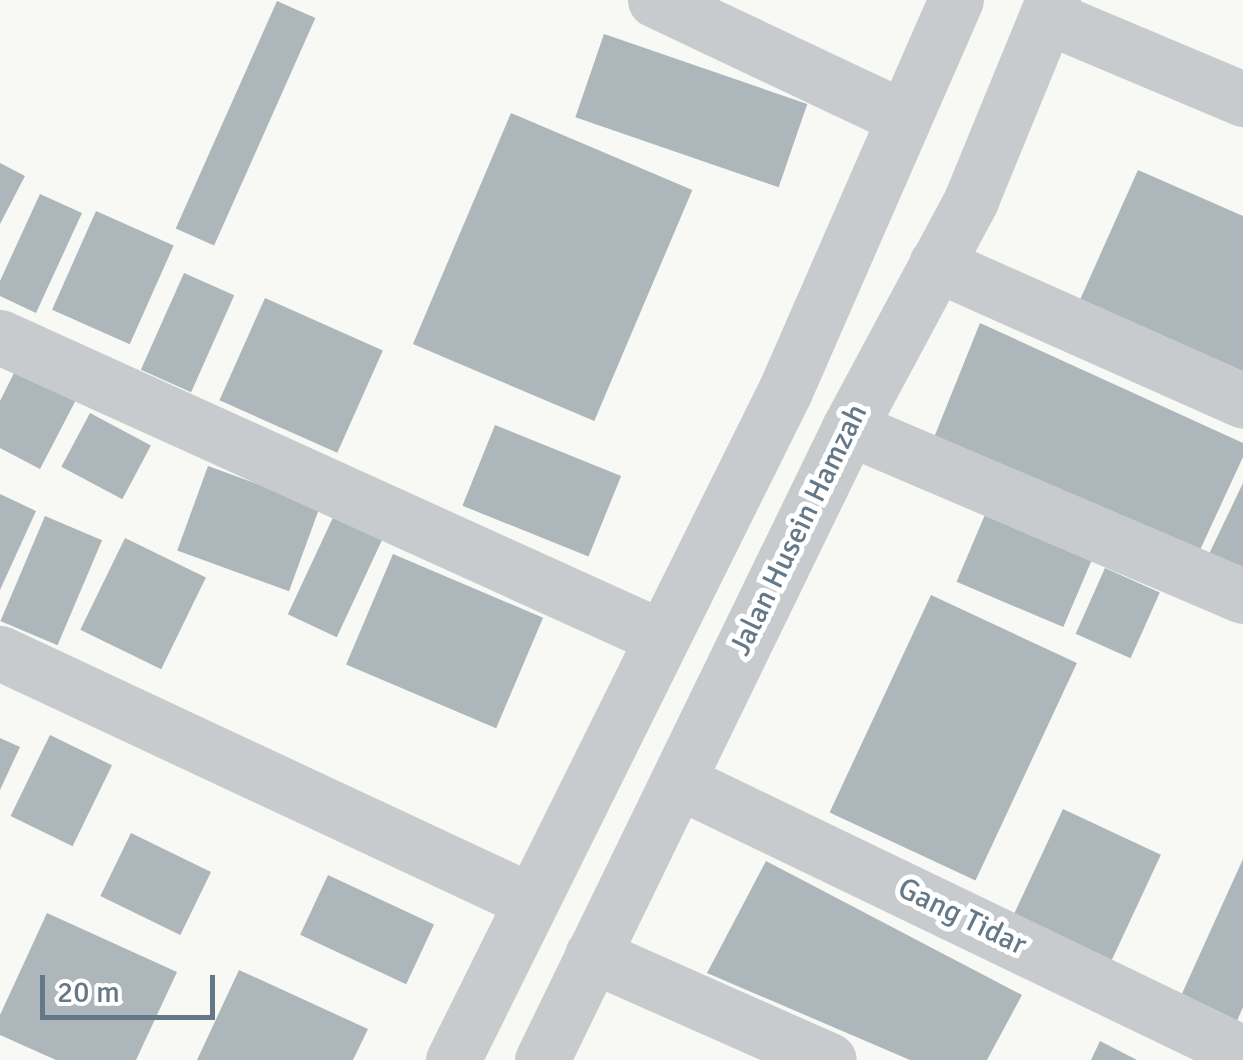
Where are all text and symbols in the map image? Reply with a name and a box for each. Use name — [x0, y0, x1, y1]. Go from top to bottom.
street label: Jalan Husein Hamzah — [723, 398, 875, 662]
street label: Gang Tidar — [892, 870, 1032, 964]
scale bar — [45, 955, 220, 1017]
text: 20 m — [57, 974, 120, 1011]

